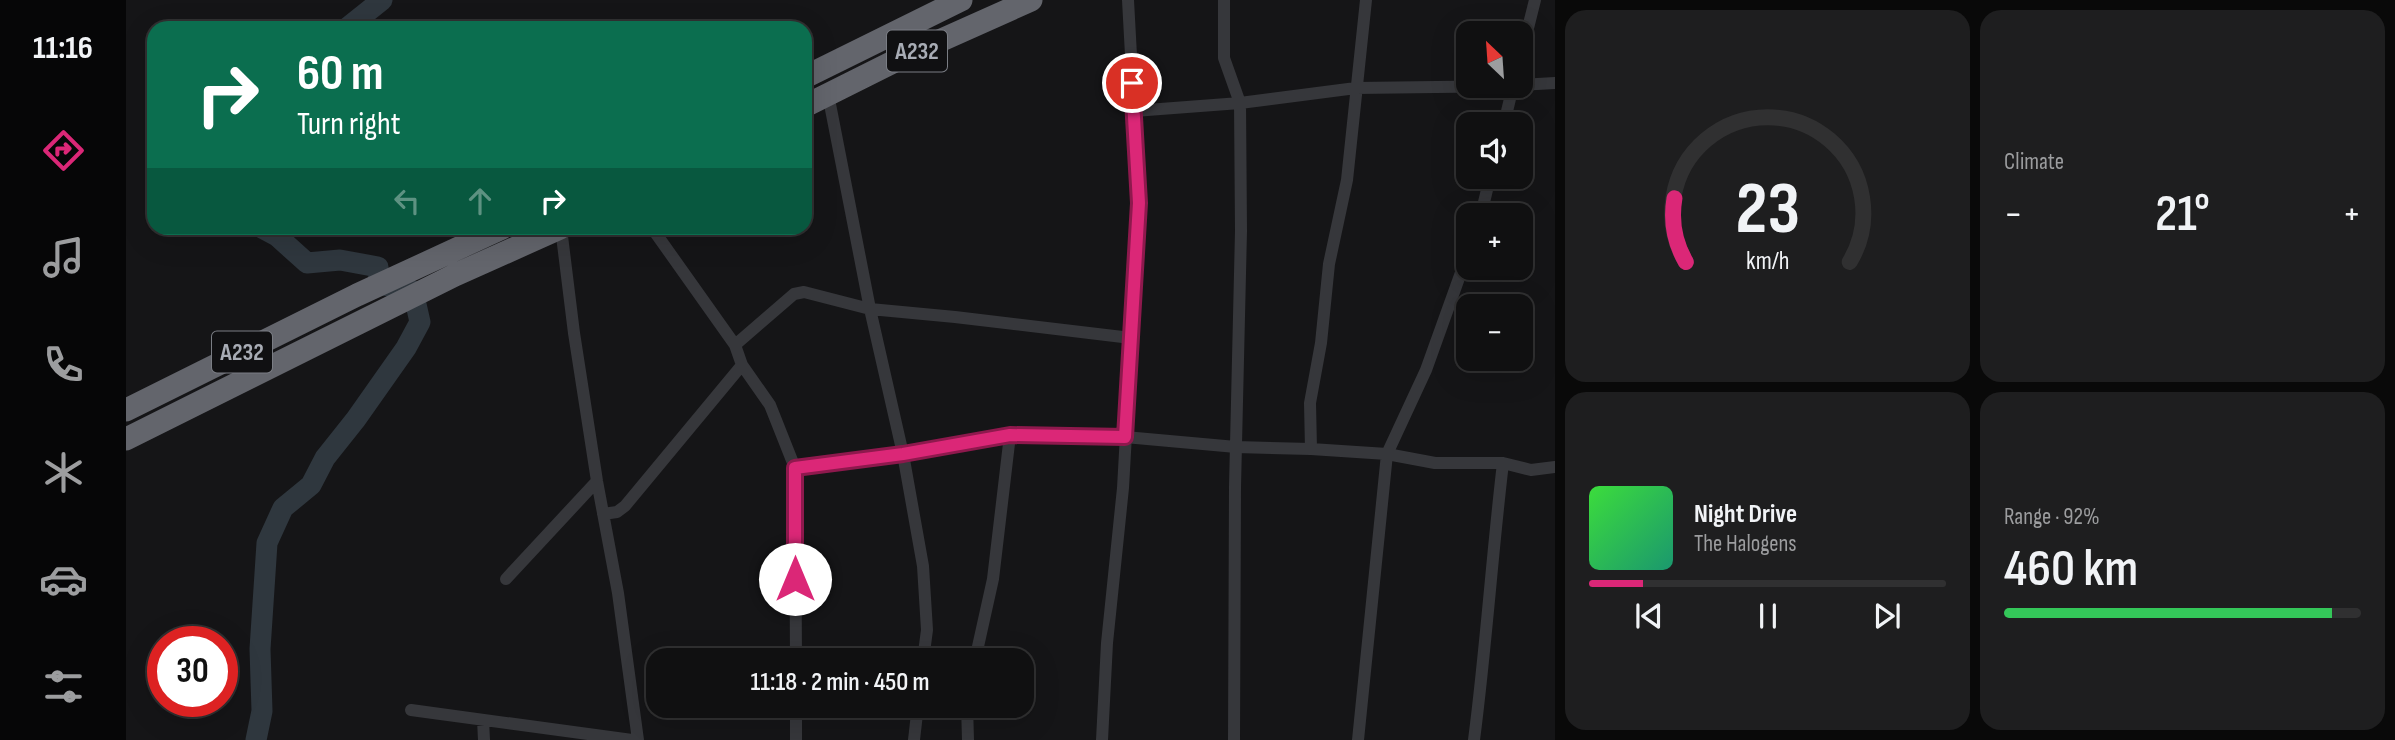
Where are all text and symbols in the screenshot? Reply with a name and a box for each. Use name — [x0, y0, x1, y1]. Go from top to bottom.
north arrow — [1456, 21, 1533, 98]
map controls — [1456, 21, 1533, 371]
text: 11:16 — [33, 29, 93, 68]
road number: A232 — [887, 31, 947, 72]
text: 60 m — [297, 45, 384, 104]
icon: right — [182, 49, 273, 140]
pin — [1102, 53, 1162, 113]
icon: arrive — [1113, 64, 1151, 102]
text: Turn right — [297, 105, 401, 144]
button: sound — [1456, 112, 1533, 189]
icon: directions — [39, 126, 88, 175]
text: Climate — [2004, 148, 2064, 176]
text: 23 — [1735, 166, 1800, 254]
icon: left — [388, 182, 426, 220]
icon: ahead — [461, 182, 499, 220]
icon: right — [534, 182, 572, 220]
text: 21° — [2155, 183, 2210, 246]
text: − — [2004, 192, 2023, 237]
text: + — [2342, 192, 2361, 237]
button: + — [1456, 203, 1533, 280]
icon: music — [39, 233, 88, 282]
text: km/h — [1746, 246, 1789, 277]
button: − — [1456, 294, 1533, 371]
road number: A232 — [212, 332, 272, 372]
icon: phone — [39, 340, 88, 389]
icon: climate — [39, 448, 88, 497]
text: Night Drive — [1694, 499, 1797, 530]
text: Range · 92% — [2004, 503, 2100, 531]
text: The Halogens — [1694, 530, 1797, 558]
text: 460 km — [2004, 538, 2138, 601]
position arrow — [758, 542, 832, 616]
icon: car — [39, 555, 88, 604]
icon: previous — [1630, 597, 1668, 635]
icon: pause — [1749, 597, 1787, 635]
icon: next — [1868, 597, 1906, 635]
speed limit sign: 30 — [147, 626, 238, 717]
icon: filters — [39, 662, 88, 711]
text: 11:18 · 2 min · 450 m — [751, 667, 929, 698]

